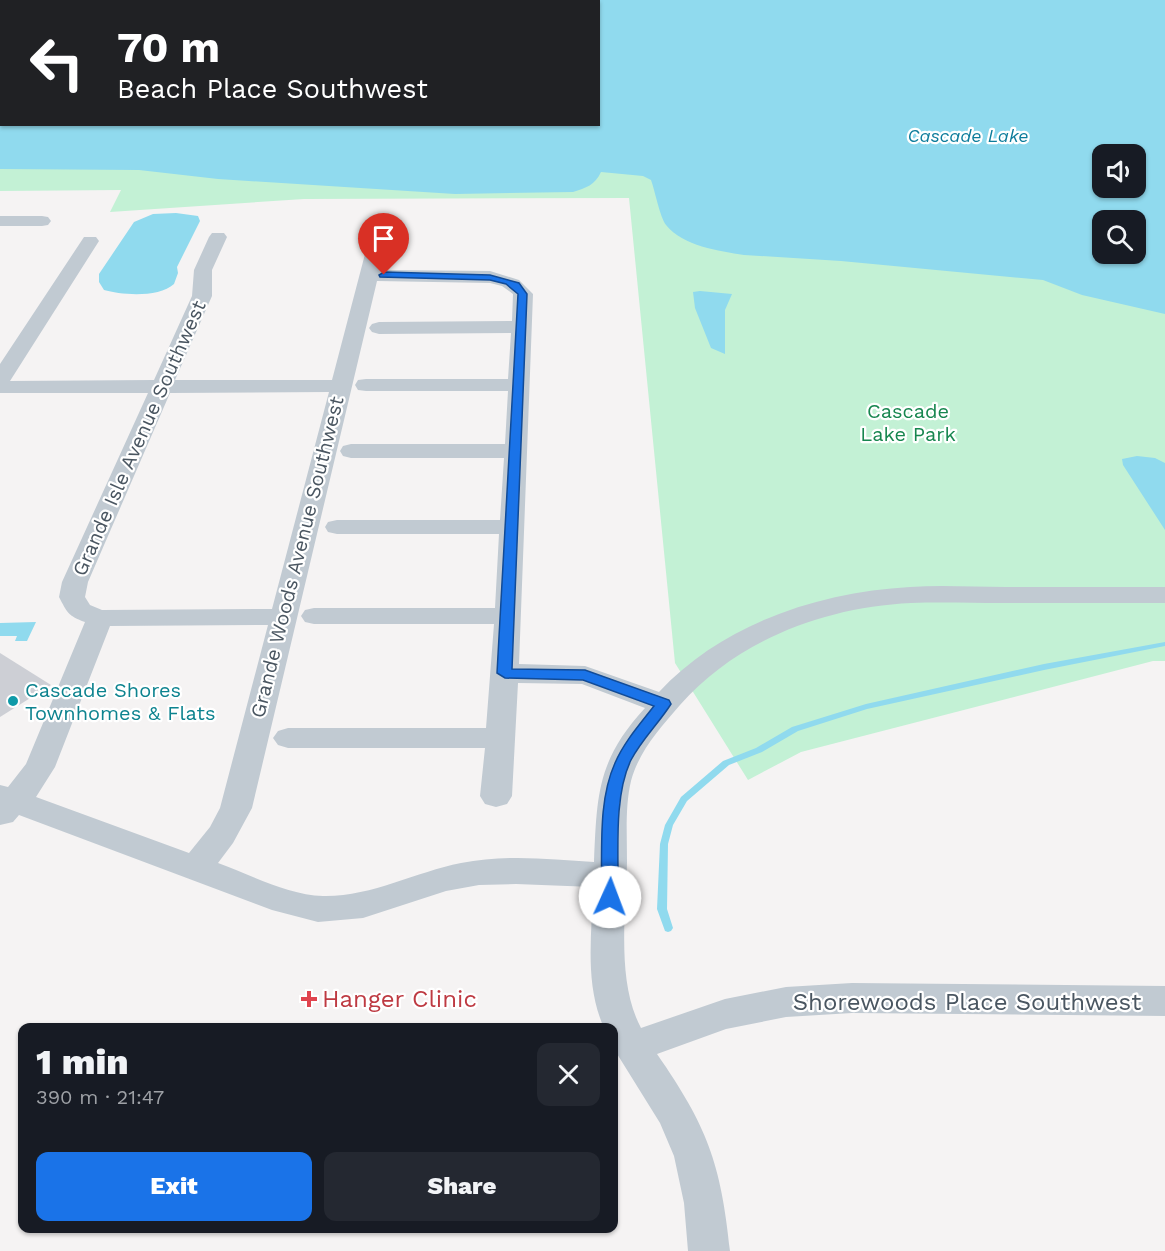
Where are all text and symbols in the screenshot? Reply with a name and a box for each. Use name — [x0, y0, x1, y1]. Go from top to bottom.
text: 70 m — [117, 23, 220, 72]
icon: left — [18, 24, 96, 102]
text: Beach Place Southwest — [117, 73, 428, 105]
water label: Cascade Lake — [907, 125, 1029, 146]
map controls — [1092, 144, 1146, 264]
button: sound — [1092, 144, 1146, 198]
button: search — [1092, 210, 1146, 264]
pin — [358, 213, 409, 275]
icon: arrive — [367, 222, 400, 255]
street label: Grande Isle Avenue Southwest — [67, 296, 211, 580]
street label: Grande Woods Avenue Southwest — [245, 393, 349, 720]
park label: Cascade Lake Park — [860, 399, 956, 446]
place label: Cascade Shores Townhomes & Flats — [25, 678, 215, 725]
marker: Cascade Shores Townhomes & Flats — [6, 694, 20, 708]
position arrow — [578, 865, 642, 929]
place label: Hanger Clinic — [322, 985, 477, 1013]
street label: Shorewoods Place Southwest — [793, 988, 1141, 1016]
marker: Hanger Clinic — [300, 990, 318, 1008]
text: 1 min — [36, 1041, 129, 1083]
button: close — [537, 1043, 600, 1106]
text: 390 m · 21:47 — [36, 1085, 164, 1109]
button: Exit — [36, 1152, 312, 1221]
button: Share — [324, 1152, 600, 1221]

